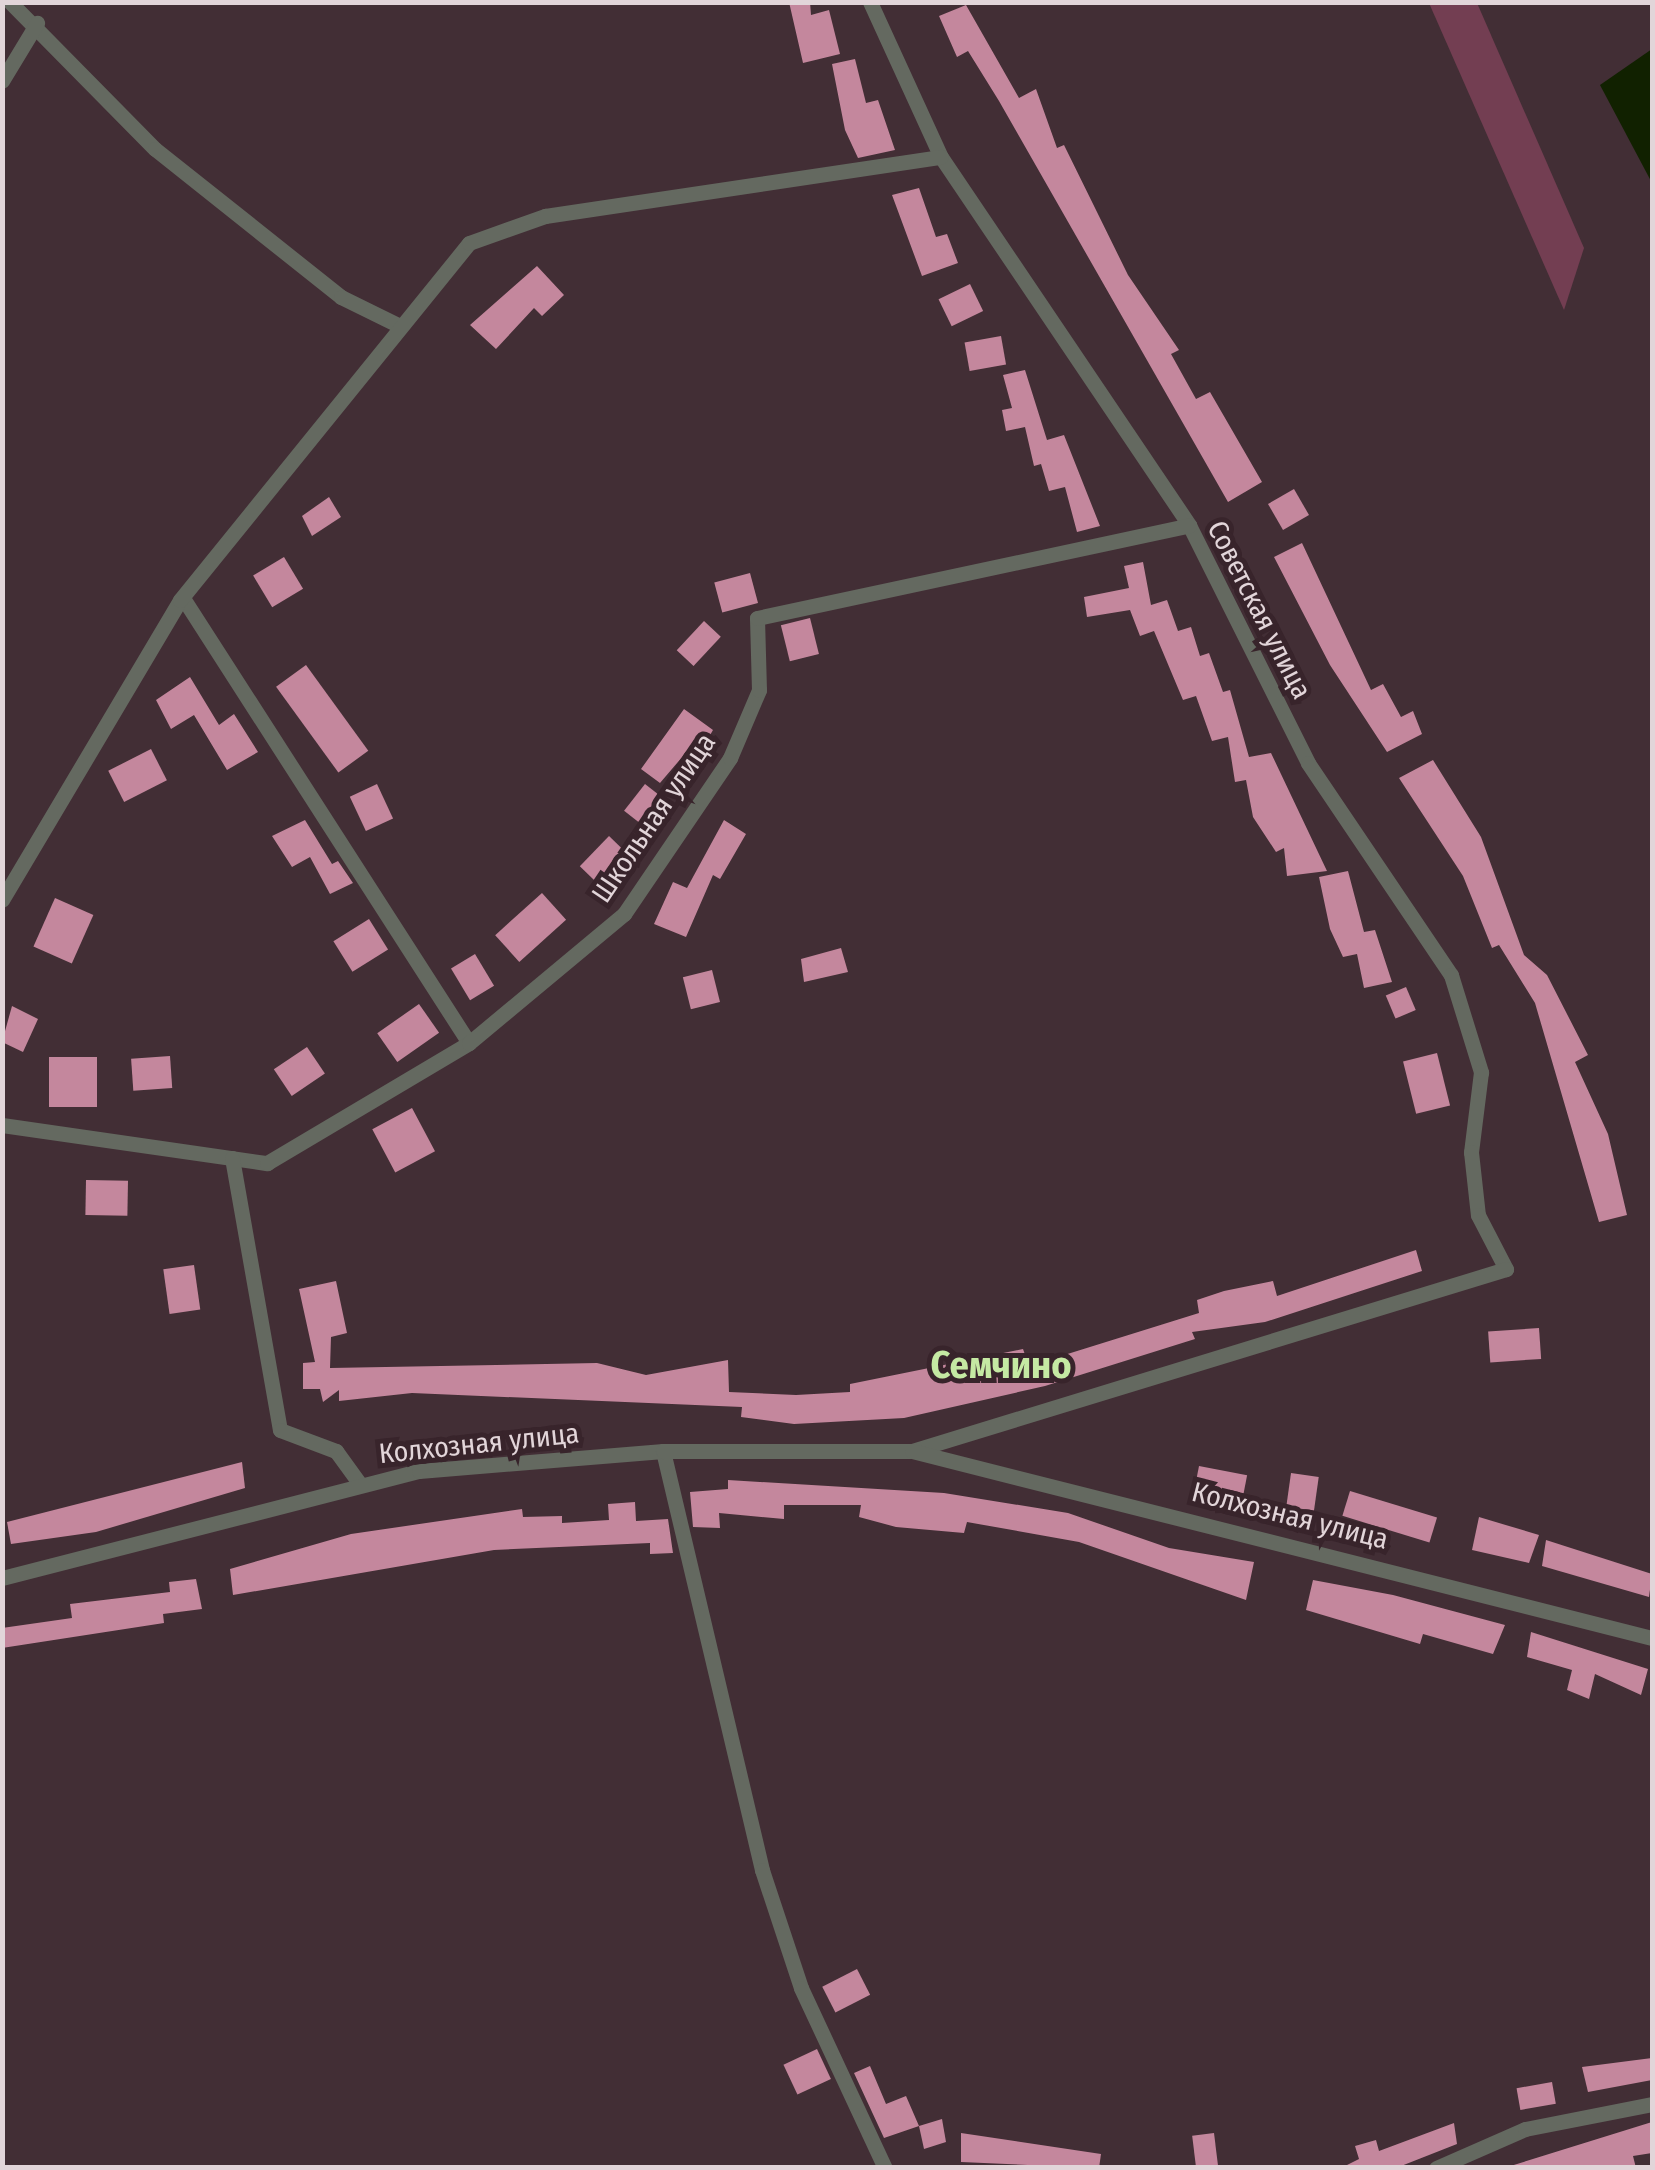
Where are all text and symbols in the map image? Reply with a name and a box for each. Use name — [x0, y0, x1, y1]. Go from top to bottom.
street label: Советская улица — [1200, 515, 1318, 705]
street label: Школьная улица — [585, 727, 723, 909]
district label: Семчино — [930, 1343, 1072, 1389]
street label: Колхозная улица — [377, 1417, 581, 1471]
street label: Колхозная улица — [1188, 1475, 1392, 1557]

